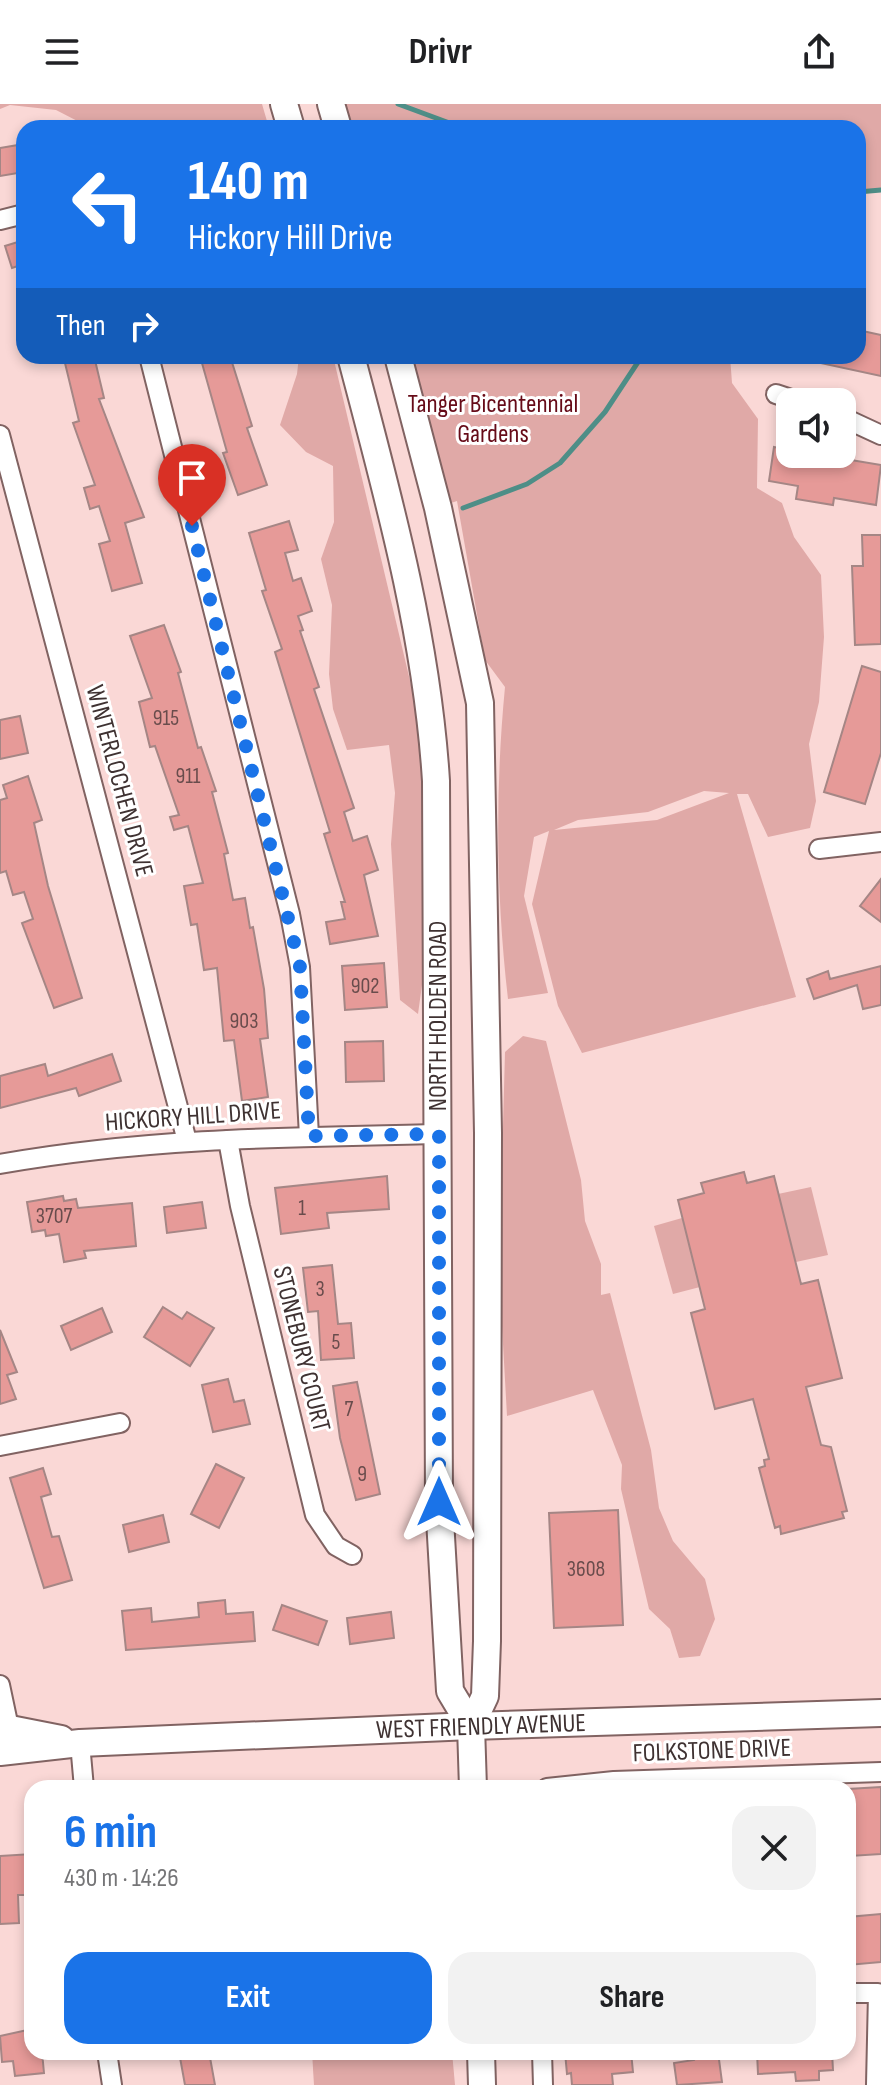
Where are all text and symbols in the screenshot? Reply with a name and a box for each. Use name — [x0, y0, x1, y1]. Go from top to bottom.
icon: menu — [40, 30, 84, 74]
icon: share — [797, 30, 841, 74]
text: Drivr — [409, 31, 472, 74]
text: 140 m — [188, 149, 309, 216]
icon: left — [56, 152, 160, 256]
text: Hickory Hill Drive — [188, 217, 393, 260]
icon: right — [122, 304, 166, 348]
text: Then — [56, 308, 106, 344]
map controls — [776, 388, 856, 468]
button: sound — [776, 388, 856, 468]
park label: Tanger Bicentennial Gardens — [408, 389, 578, 450]
pin — [158, 444, 226, 526]
icon: arrive — [170, 456, 214, 500]
street label: WINTERLOCHEN DRIVE — [79, 682, 159, 880]
house number: 915 — [153, 705, 179, 732]
house number: 911 — [175, 763, 201, 790]
street label: NORTH HOLDEN ROAD — [423, 921, 454, 1111]
house number: 902 — [351, 973, 379, 1000]
house number: 903 — [230, 1008, 258, 1035]
street label: HICKORY HILL DRIVE — [104, 1095, 282, 1139]
house number: 1 — [298, 1195, 306, 1222]
house number: 3707 — [36, 1203, 72, 1230]
street label: STONEBURY COURT — [265, 1263, 337, 1435]
house number: 3 — [315, 1276, 325, 1303]
house number: 5 — [332, 1329, 341, 1356]
house number: 7 — [345, 1396, 354, 1423]
position arrow — [397, 1460, 481, 1544]
house number: 9 — [357, 1461, 367, 1488]
house number: 3608 — [567, 1556, 605, 1583]
street label: WEST FRIENDLY AVENUE — [375, 1708, 587, 1746]
street label: FOLKSTONE DRIVE — [632, 1733, 792, 1769]
text: 6 min — [64, 1804, 157, 1861]
button: close — [732, 1806, 816, 1890]
text: 430 m · 14:26 — [64, 1863, 179, 1894]
button: Exit — [64, 1952, 432, 2044]
button: Share — [448, 1952, 816, 2044]

